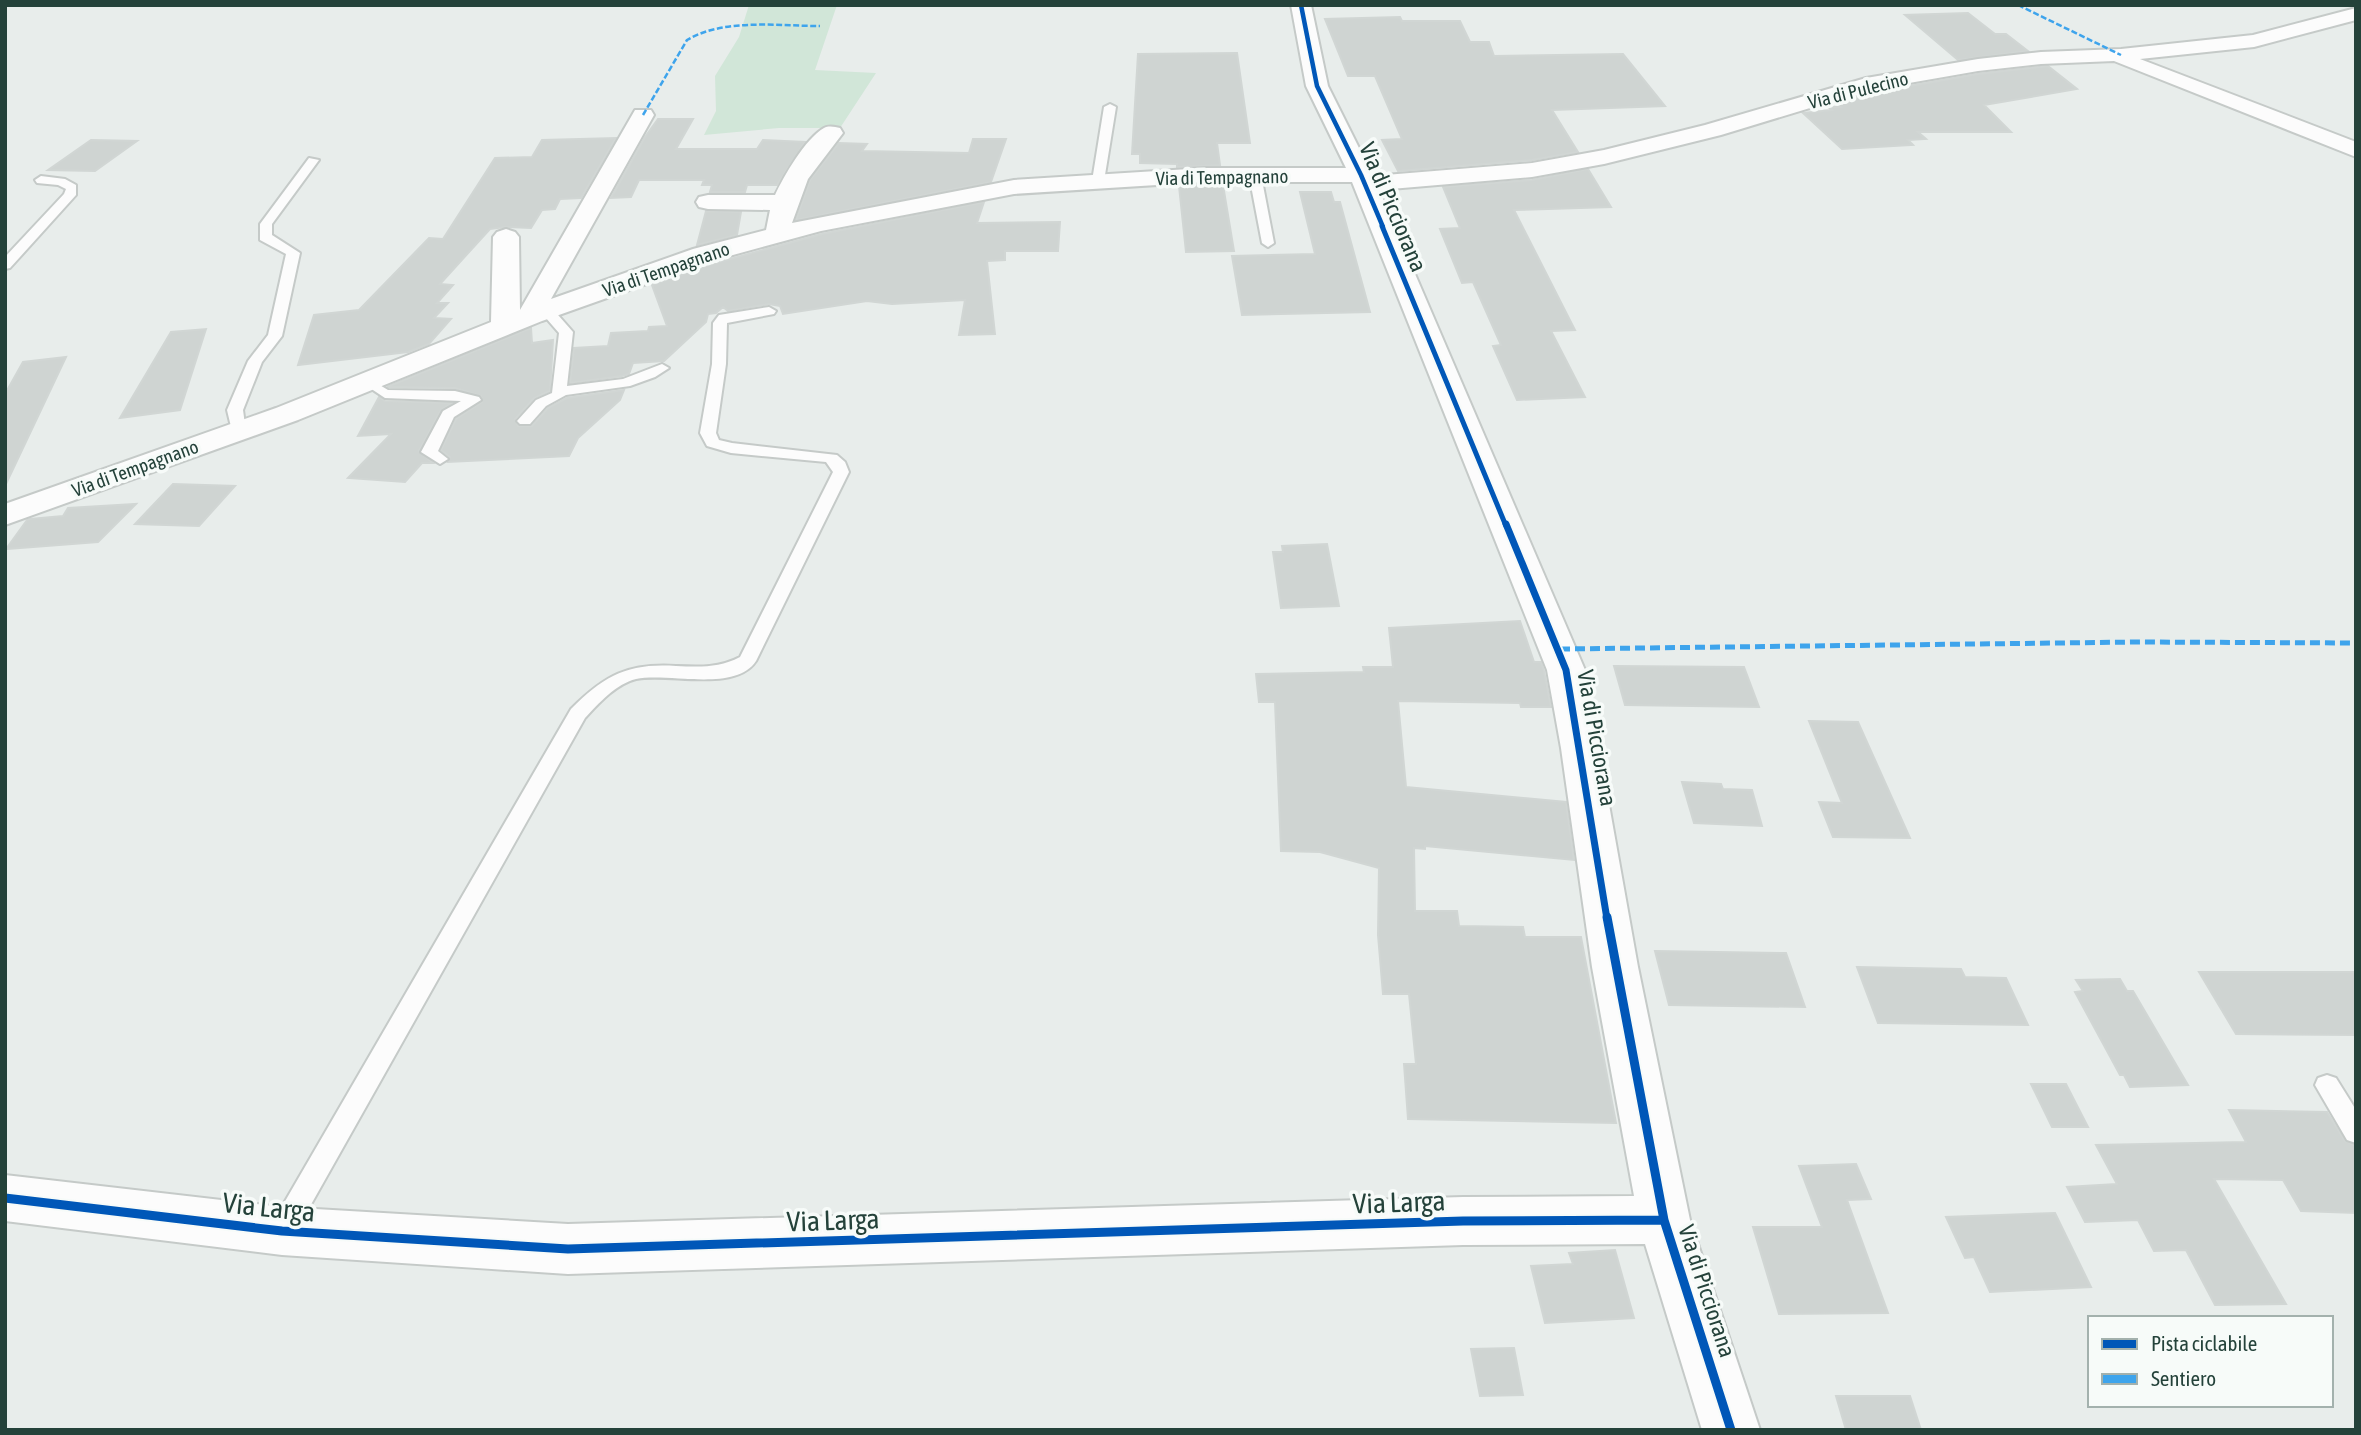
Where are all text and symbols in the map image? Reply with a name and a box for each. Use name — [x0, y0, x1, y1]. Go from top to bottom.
street label: Via di Pulecino — [1806, 67, 1910, 113]
street label: Via di Picciorana — [1354, 138, 1432, 276]
street label: Via di Tempagnano — [1155, 165, 1289, 189]
street label: Via di Tempagnano — [600, 237, 732, 301]
street label: Via di Tempagnano — [69, 435, 201, 501]
street label: Via di Picciorana — [1572, 668, 1622, 808]
street label: Via Larga — [1352, 1184, 1446, 1220]
street label: Via Larga — [221, 1186, 317, 1228]
street label: Via Larga — [786, 1202, 880, 1238]
street label: Via di Picciorana — [1673, 1221, 1741, 1361]
legend — [2088, 1316, 2333, 1407]
text: Pista ciclabile — [2151, 1331, 2257, 1355]
text: Sentiero — [2151, 1366, 2216, 1390]

